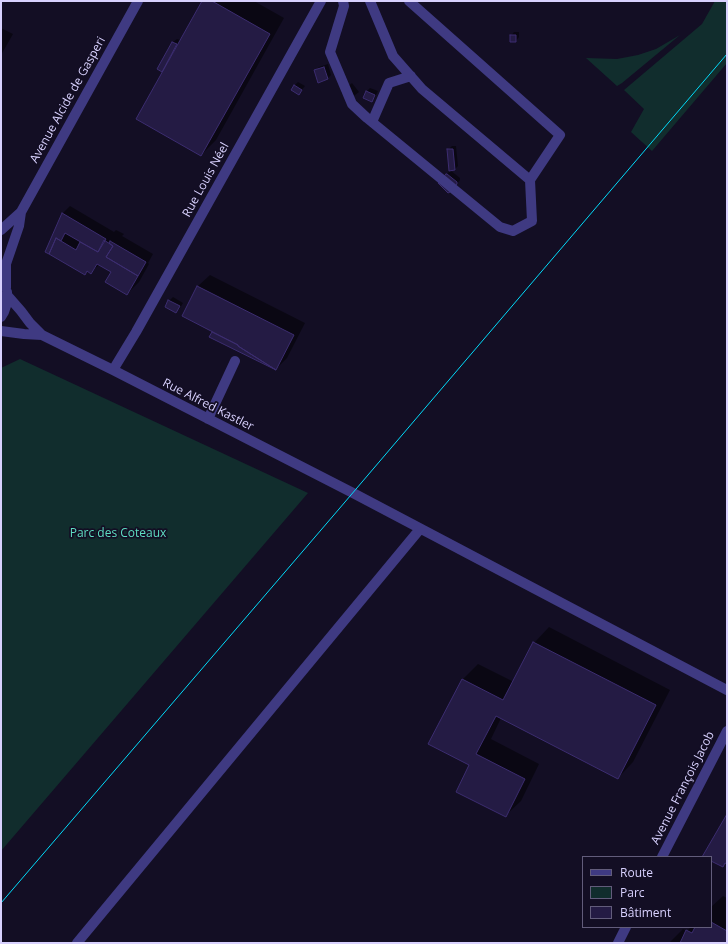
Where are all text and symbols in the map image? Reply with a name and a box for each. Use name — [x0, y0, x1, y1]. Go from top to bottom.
street label: Avenue Alcide de Gasperi — [27, 34, 109, 166]
street label: Rue Louis Néel — [180, 140, 232, 220]
street label: Rue Alfred Kastler — [160, 376, 256, 434]
park label: Parc des Coteaux — [70, 527, 166, 541]
street label: Avenue François Jacob — [648, 729, 718, 847]
legend — [582, 856, 712, 928]
text: Route — [620, 864, 653, 881]
text: Parc — [620, 884, 645, 901]
text: Bâtiment — [620, 904, 671, 921]

